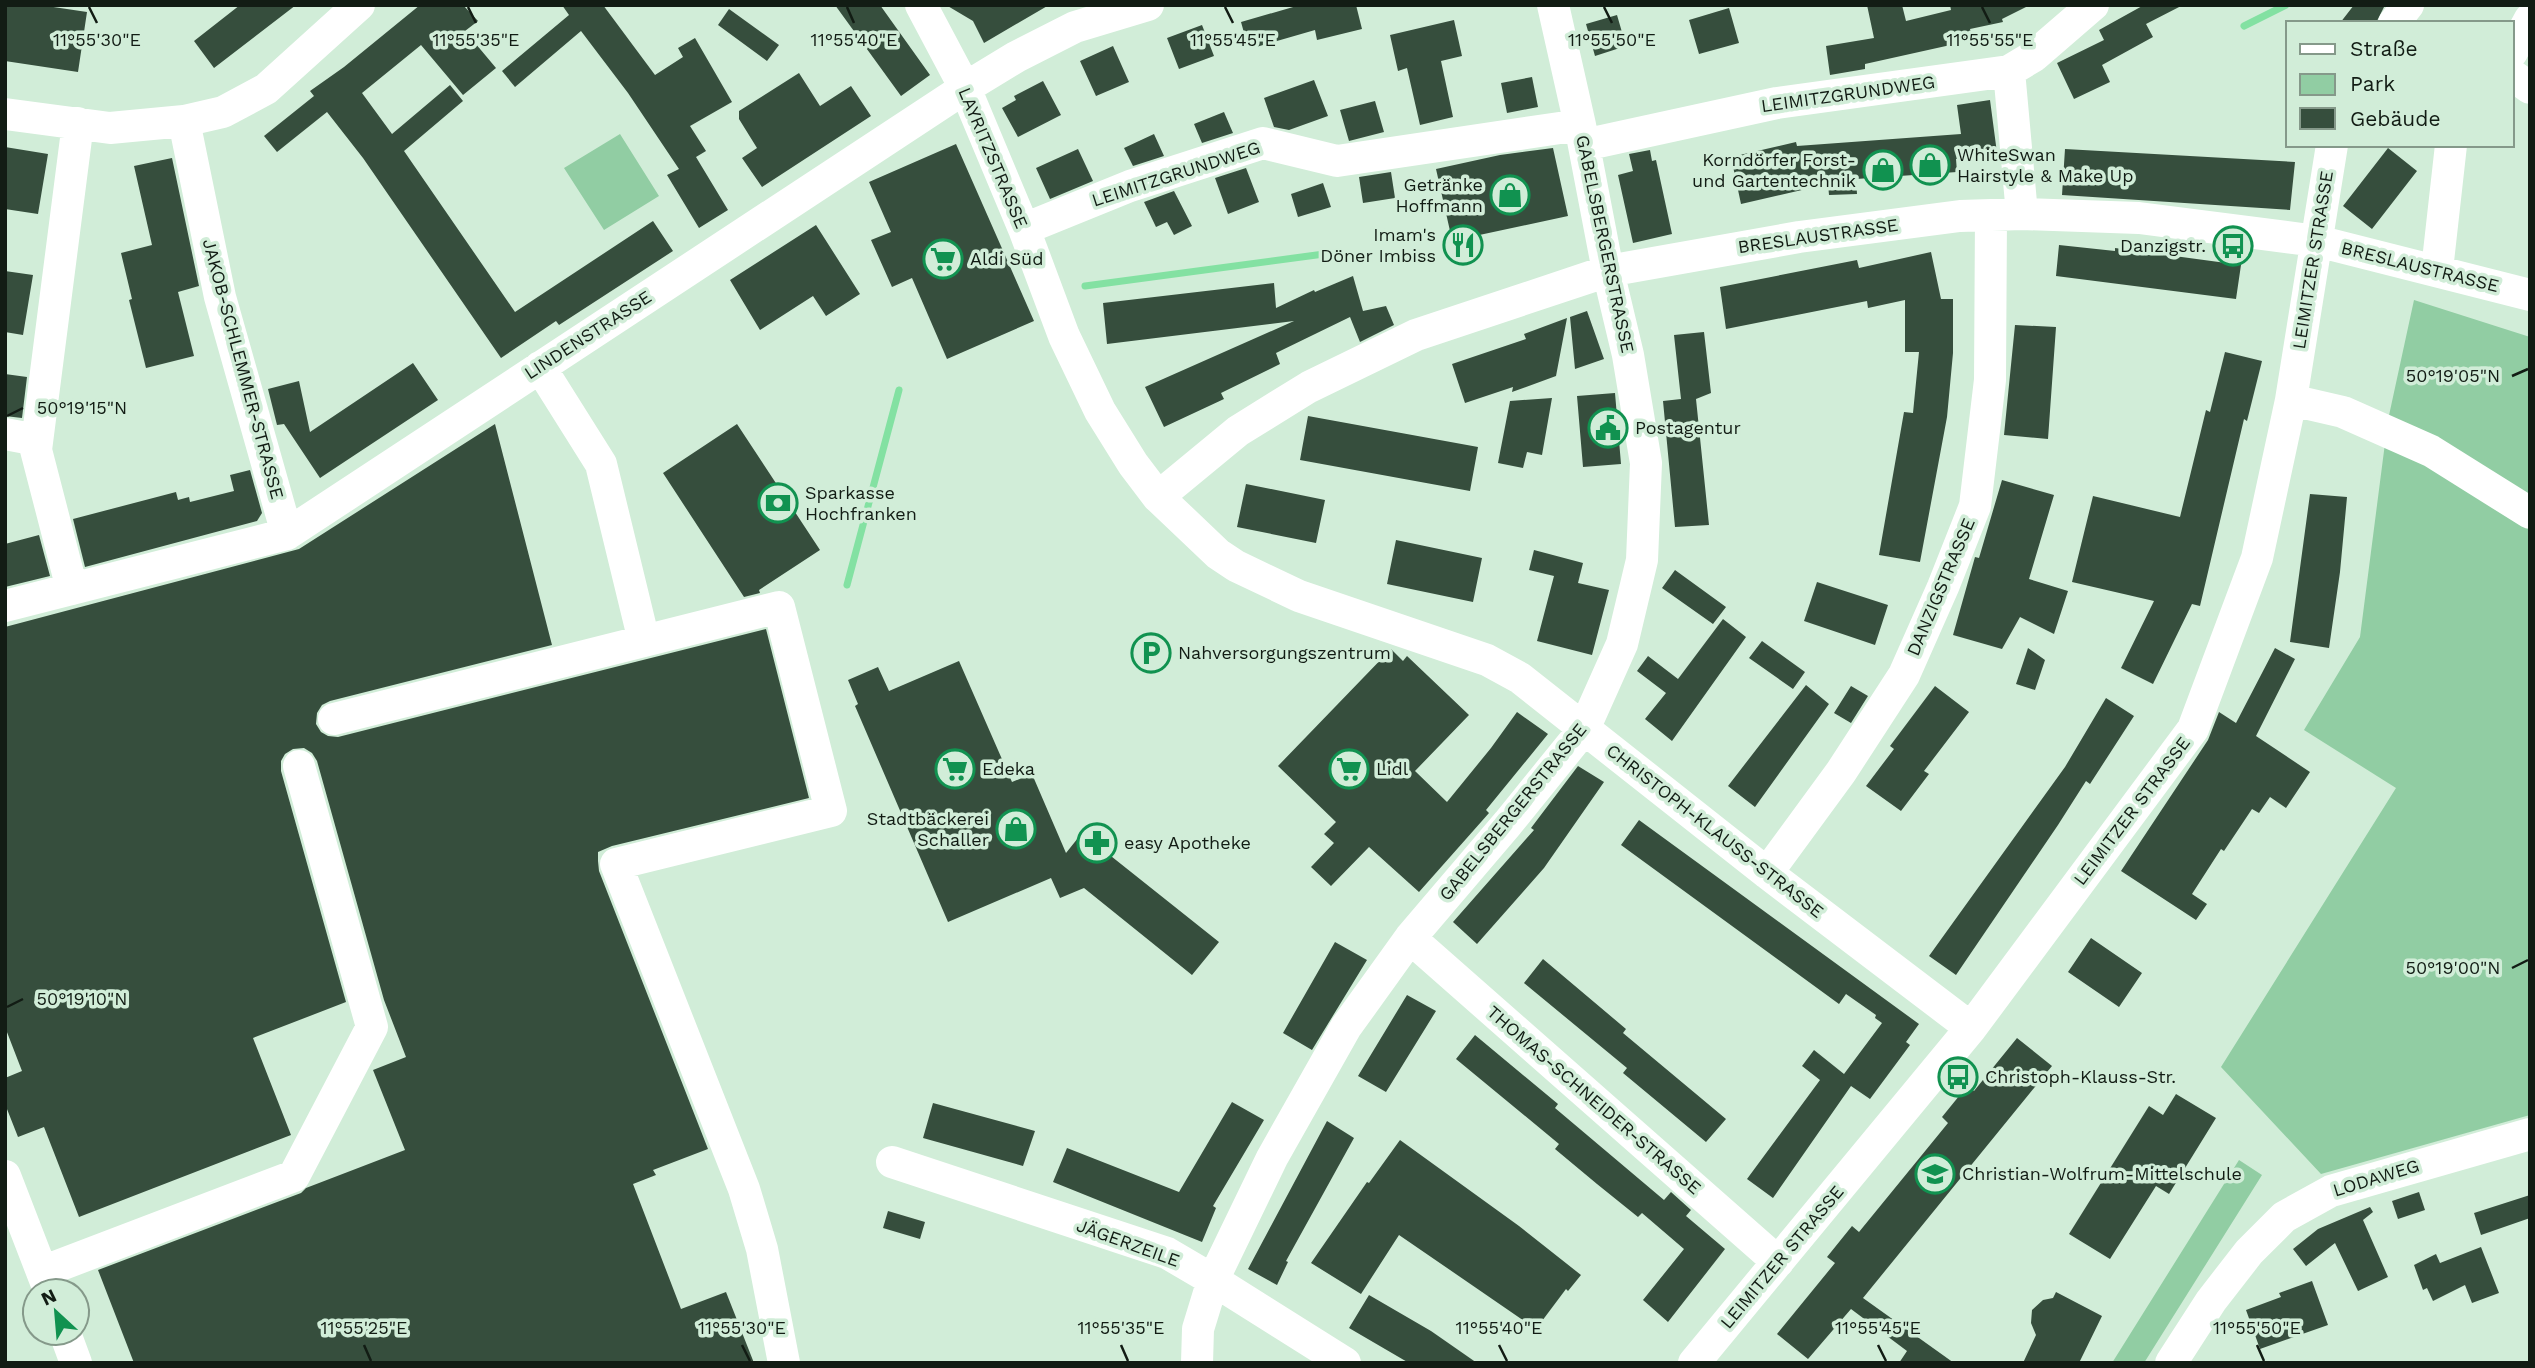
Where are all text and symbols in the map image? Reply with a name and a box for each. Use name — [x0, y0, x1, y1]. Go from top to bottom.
legend — [2286, 21, 2514, 147]
text: 11°55'30"E — [53, 29, 141, 50]
text: 11°55'35"E — [432, 29, 520, 50]
text: 11°55'40"E — [811, 29, 897, 50]
text: 11°55'45"E — [1190, 29, 1276, 50]
text: 11°55'50"E — [1568, 29, 1656, 50]
text: 11°55'55"E — [1946, 29, 2034, 50]
text: Straße — [2350, 36, 2418, 61]
street label: LEIMITZGRUNDWEG — [1760, 71, 1936, 116]
text: Park — [2350, 71, 2395, 96]
street label: LAYRITZSTRASSE — [954, 84, 1033, 231]
text: Gebäude — [2350, 106, 2441, 131]
street label: GABELSBERGERSTRASSE — [1572, 133, 1639, 355]
street label: LEIMITZGRUNDWEG — [1089, 136, 1263, 211]
shop icon: WhiteSwan Hairstyle & Make Up — [1909, 144, 1951, 186]
place label: WhiteSwan Hairstyle & Make Up — [1957, 144, 2134, 186]
place label: Korndörfer Forst- und Gartentechnik — [1692, 149, 1856, 191]
shop icon: Korndörfer Forst- und Gartentechnik — [1862, 149, 1904, 191]
street label: LEIMITZER STRASSE — [2288, 169, 2337, 351]
place label: Getränke Hoffmann — [1396, 174, 1483, 216]
shop icon: Getränke Hoffmann — [1489, 174, 1531, 216]
street label: BRESLAUSTRASSE — [1736, 214, 1900, 257]
place label: Imam's Döner Imbiss — [1320, 224, 1436, 266]
restaurant icon: Imam's Döner Imbiss — [1442, 224, 1484, 266]
bus stop icon: Danzigstr. — [2212, 225, 2254, 267]
place label: Danzigstr. — [2120, 235, 2206, 256]
street label: JAKOB-SCHLEMMER-STRASSE — [199, 236, 288, 501]
street label: BRESLAUSTRASSE — [2339, 237, 2501, 296]
supermarket icon: Aldi Süd — [922, 238, 964, 280]
place label: Aldi Süd — [970, 248, 1043, 269]
street label: LINDENSTRASSE — [520, 286, 655, 383]
text: 50°19'05"N — [2406, 365, 2500, 386]
text: 50°19'15"N — [37, 397, 127, 418]
public building icon: Postagentur — [1587, 407, 1629, 449]
place label: Postagentur — [1635, 417, 1741, 438]
bank icon: Sparkasse Hochfranken — [757, 482, 799, 524]
place label: Sparkasse Hochfranken — [805, 482, 917, 524]
street label: DANZIGSTRASSE — [1902, 515, 1979, 659]
parking icon: Nahversorgungszentrum — [1130, 632, 1172, 674]
place label: Nahversorgungszentrum — [1178, 642, 1391, 663]
street label: GABELSBERGERSTRASSE — [1435, 719, 1591, 905]
street label: LEIMITZER STRASSE — [2069, 732, 2194, 889]
street label: CHRISTOPH-KLAUSS-STRASSE — [1602, 739, 1828, 922]
supermarket icon: Edeka — [934, 748, 976, 790]
supermarket icon: Lidl — [1328, 748, 1370, 790]
place label: Edeka — [982, 758, 1035, 779]
place label: Lidl — [1376, 758, 1409, 779]
place label: Stadtbäckerei Schaller — [867, 808, 989, 850]
shop icon: Stadtbäckerei Schaller — [995, 808, 1037, 850]
pharmacy icon: easy Apotheke — [1076, 822, 1118, 864]
place label: easy Apotheke — [1124, 832, 1251, 853]
text: 50°19'00"N — [2405, 957, 2501, 978]
text: 50°19'10"N — [37, 988, 127, 1009]
street label: THOMAS-SCHNEIDER-STRASSE — [1483, 1001, 1706, 1198]
bus stop icon: Christoph-Klauss-Str. — [1937, 1056, 1979, 1098]
place label: Christoph-Klauss-Str. — [1985, 1066, 2176, 1087]
school or university icon: Christian-Wolfrum-Mittelschule — [1914, 1153, 1956, 1195]
street label: LODAWEG — [2330, 1154, 2422, 1201]
place label: Christian-Wolfrum-Mittelschule — [1962, 1163, 2242, 1184]
street label: LEIMITZER STRASSE — [1716, 1181, 1848, 1332]
street label: JÄGERZEILE — [1074, 1214, 1183, 1271]
north arrow — [21, 1277, 91, 1347]
text: N — [37, 1284, 60, 1311]
text: 11°55'25"E — [320, 1317, 408, 1338]
text: 11°55'30"E — [698, 1317, 786, 1338]
text: 11°55'35"E — [1077, 1317, 1165, 1338]
text: 11°55'40"E — [1456, 1317, 1542, 1338]
text: 11°55'45"E — [1835, 1317, 1921, 1338]
text: 11°55'50"E — [2213, 1317, 2301, 1338]

